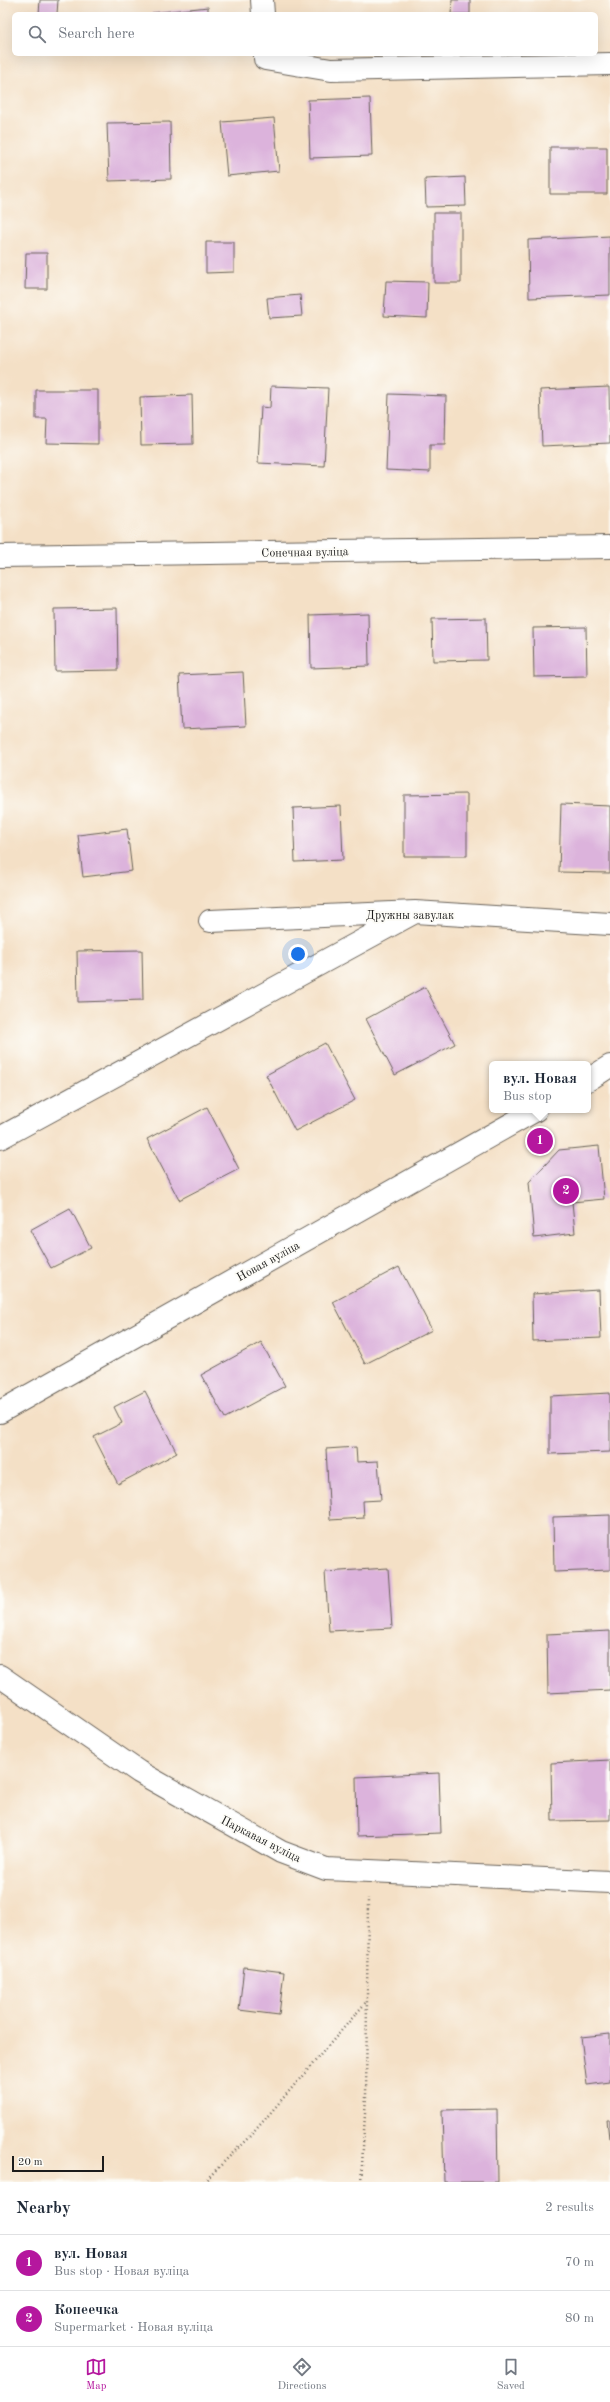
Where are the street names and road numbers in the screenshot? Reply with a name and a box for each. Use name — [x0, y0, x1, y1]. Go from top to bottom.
street label: Сонечная вуліца — [261, 545, 349, 560]
street label: Дружны завулак — [366, 910, 454, 922]
street label: Новая вуліца — [235, 1239, 302, 1284]
street label: Паркавая вуліца — [219, 1814, 303, 1865]

